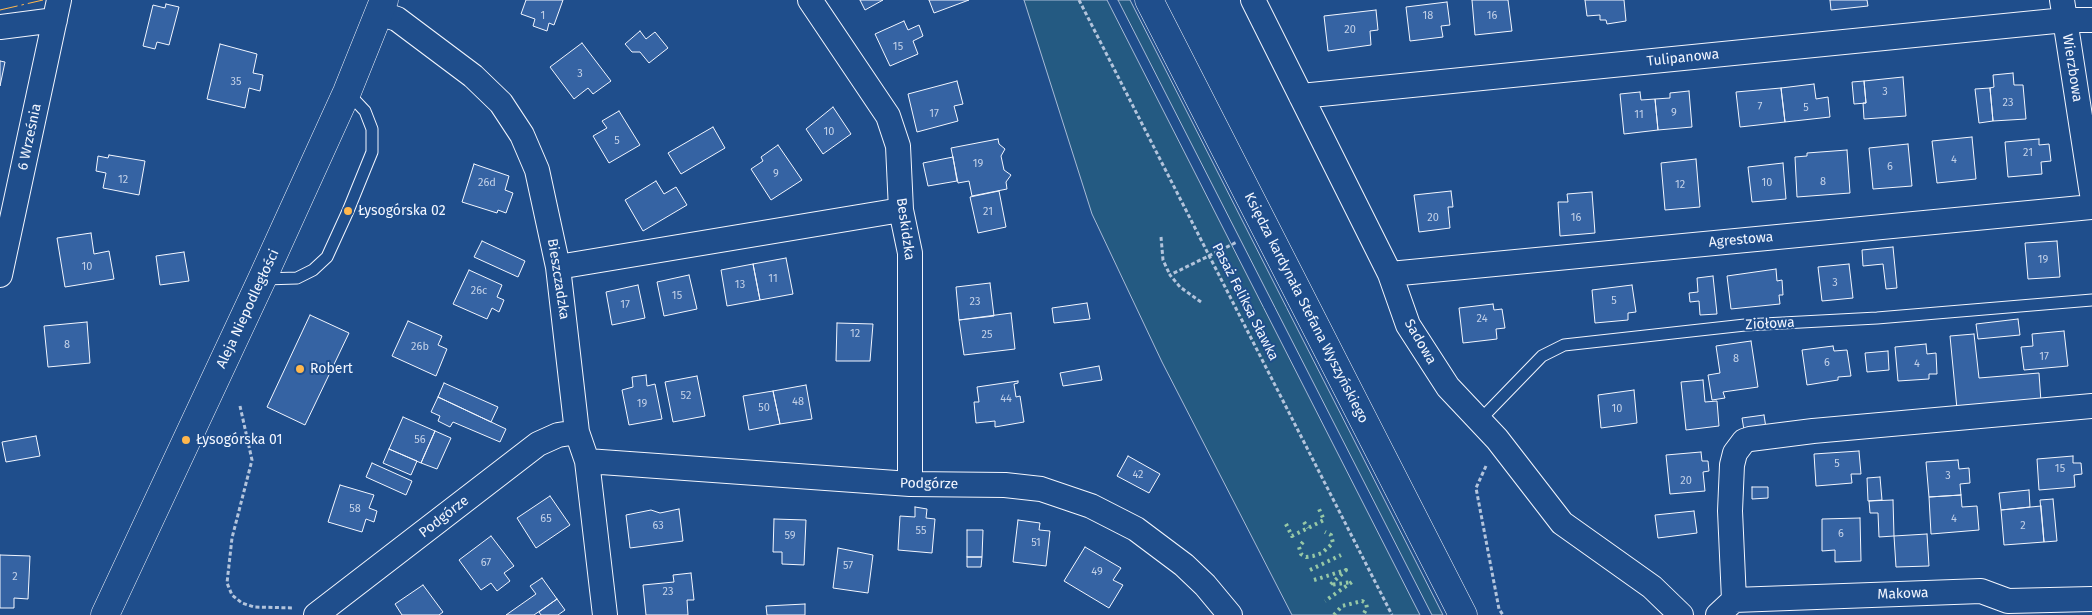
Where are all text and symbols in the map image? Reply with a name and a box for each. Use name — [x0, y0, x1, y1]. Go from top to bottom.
house number: 1 — [541, 9, 545, 23]
house number: 18 — [1423, 9, 1433, 23]
house number: 16 — [1487, 9, 1497, 23]
house number: 20 — [1344, 23, 1356, 37]
street label: Wierzbowa — [2058, 33, 2086, 103]
house number: 15 — [893, 40, 903, 54]
street label: Tulipanowa — [1646, 46, 1720, 70]
house number: 3 — [577, 67, 583, 81]
house number: 35 — [231, 75, 241, 89]
house number: 3 — [1882, 85, 1888, 99]
house number: 23 — [2003, 96, 2013, 110]
house number: 7 — [1758, 100, 1762, 114]
house number: 5 — [1803, 101, 1809, 115]
street label: 6 Września — [15, 102, 45, 172]
house number: 9 — [1671, 106, 1677, 120]
house number: 17 — [929, 107, 939, 121]
house number: 11 — [1634, 108, 1644, 122]
house number: 10 — [824, 125, 834, 139]
house number: 5 — [614, 134, 620, 148]
house number: 21 — [2023, 146, 2033, 160]
house number: 4 — [1951, 153, 1957, 167]
house number: 19 — [973, 157, 983, 171]
house number: 6 — [1887, 160, 1893, 174]
house number: 9 — [773, 167, 779, 181]
house number: 12 — [118, 173, 128, 187]
house number: 8 — [1820, 175, 1826, 189]
house number: 26d — [478, 176, 496, 190]
house number: 10 — [1762, 176, 1772, 190]
house number: 12 — [1675, 178, 1685, 192]
street label: Księdza kardynała Stefana Wyszyńskiego — [1240, 190, 1372, 426]
street label: Beskidzka — [892, 197, 918, 261]
place label: Łysogórska 02 — [358, 203, 446, 219]
marker: Łysogórska 02 — [342, 205, 354, 217]
house number: 21 — [983, 205, 993, 219]
house number: 20 — [1427, 211, 1439, 225]
house number: 16 — [1571, 211, 1581, 225]
street label: Agrestowa — [1708, 229, 1774, 251]
street label: Bieszczadzka — [543, 237, 573, 321]
street label: Pasaż Feliksa Sławka — [1208, 240, 1282, 364]
street label: Aleja Niepodległości — [213, 247, 283, 371]
house number: 19 — [2038, 253, 2048, 267]
house number: 10 — [82, 260, 92, 274]
house number: 11 — [768, 272, 778, 286]
house number: 3 — [1832, 276, 1838, 290]
house number: 13 — [735, 278, 745, 292]
house number: 26c — [471, 284, 487, 298]
house number: 15 — [672, 289, 682, 303]
house number: 5 — [1611, 294, 1617, 308]
house number: 23 — [970, 295, 980, 309]
house number: 17 — [620, 298, 630, 312]
house number: 24 — [1477, 312, 1487, 326]
street label: Ziołowa — [1745, 314, 1795, 334]
street label: Sadowa — [1400, 316, 1440, 368]
house number: 12 — [850, 327, 860, 341]
house number: 25 — [982, 328, 992, 342]
house number: 8 — [64, 338, 70, 352]
house number: 26b — [411, 340, 429, 354]
house number: 17 — [2039, 350, 2049, 364]
house number: 8 — [1733, 352, 1739, 366]
house number: 6 — [1824, 356, 1830, 370]
house number: 4 — [1914, 357, 1920, 371]
place label: Robert — [310, 361, 353, 377]
marker: Robert — [294, 363, 306, 375]
house number: 52 — [681, 389, 691, 403]
house number: 44 — [1000, 392, 1012, 406]
house number: 48 — [792, 395, 804, 409]
house number: 19 — [637, 397, 647, 411]
house number: 50 — [758, 401, 770, 415]
house number: 10 — [1612, 402, 1622, 416]
place label: Łysogórska 01 — [196, 432, 283, 448]
house number: 56 — [414, 433, 426, 447]
marker: Łysogórska 01 — [180, 434, 192, 446]
house number: 5 — [1834, 457, 1840, 471]
house number: 15 — [2055, 462, 2065, 476]
house number: 42 — [1132, 468, 1144, 482]
house number: 3 — [1945, 469, 1951, 483]
house number: 20 — [1680, 474, 1692, 488]
street label: Podgórze — [900, 475, 958, 493]
street label: Podgórze — [416, 492, 472, 542]
house number: 58 — [349, 502, 361, 516]
house number: 65 — [540, 512, 552, 526]
house number: 4 — [1951, 512, 1957, 526]
house number: 63 — [652, 519, 664, 533]
house number: 2 — [2020, 519, 2026, 533]
house number: 55 — [916, 524, 926, 538]
house number: 6 — [1838, 527, 1844, 541]
house number: 59 — [784, 529, 796, 543]
house number: 51 — [1031, 536, 1041, 550]
house number: 67 — [481, 556, 491, 570]
house number: 57 — [843, 559, 853, 573]
house number: 49 — [1091, 565, 1103, 579]
house number: 2 — [12, 570, 18, 584]
house number: 23 — [663, 585, 673, 599]
street label: Makowa — [1877, 585, 1929, 603]

